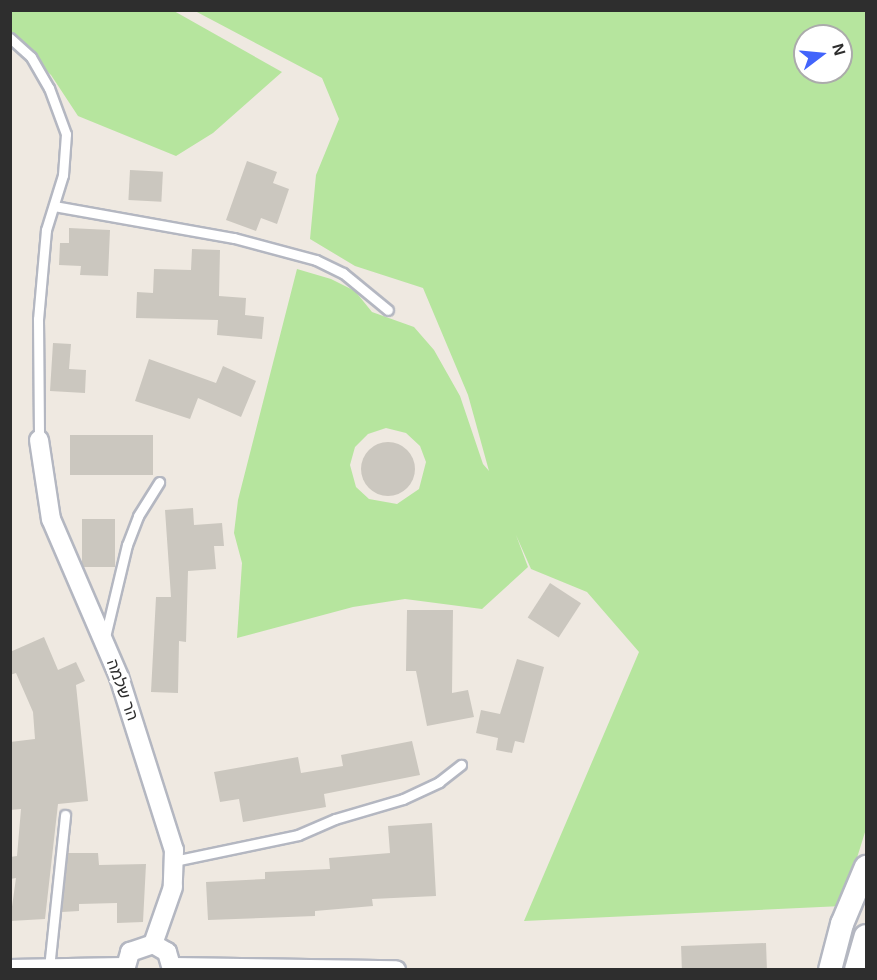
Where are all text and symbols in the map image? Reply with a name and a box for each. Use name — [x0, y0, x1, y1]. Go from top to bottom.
north arrow — [793, 24, 853, 84]
text: N — [829, 42, 849, 57]
street label: הר שלמה — [102, 657, 142, 723]

